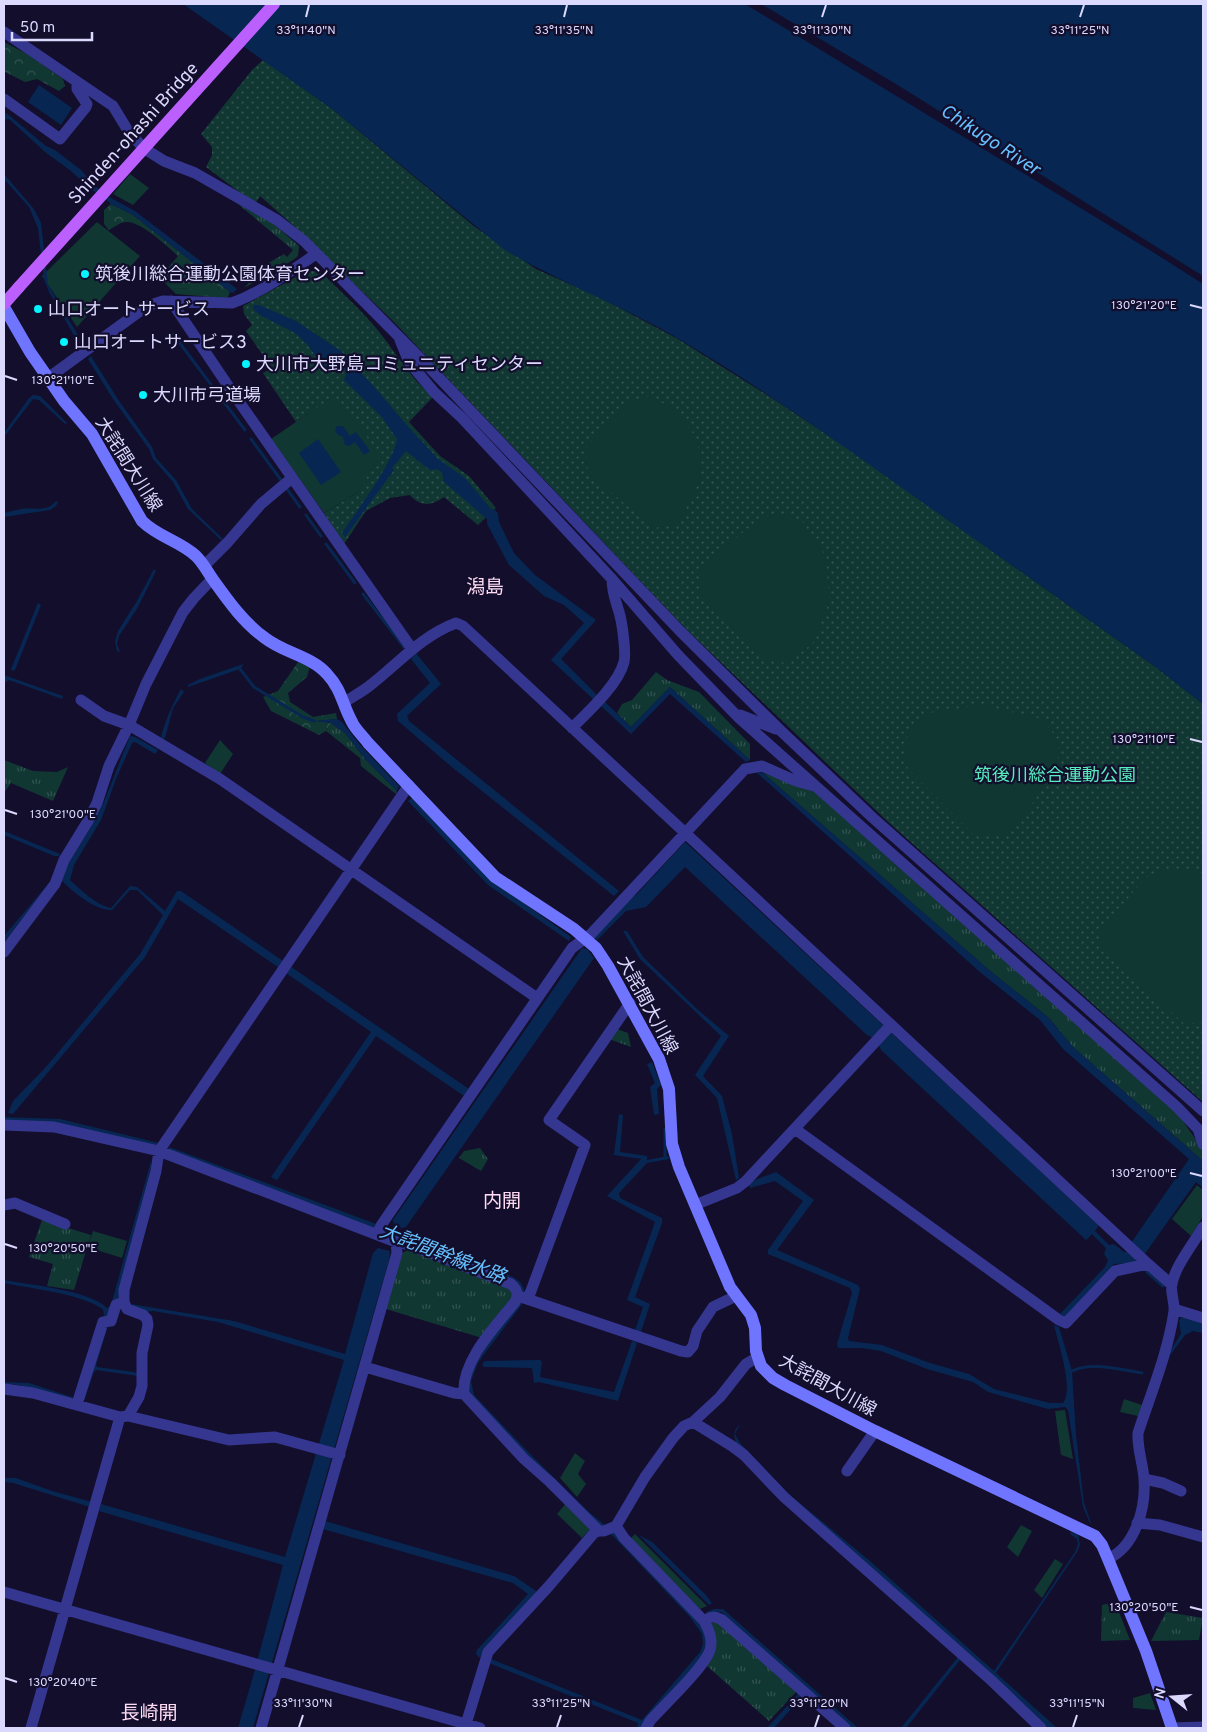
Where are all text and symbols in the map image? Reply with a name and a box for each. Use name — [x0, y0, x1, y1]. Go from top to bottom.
scale bar — [12, 10, 92, 42]
text: 50 m — [20, 19, 55, 38]
text: 33°11'40"N — [276, 23, 336, 39]
text: 33°11'35"N — [535, 23, 593, 39]
text: 33°11'30"N — [792, 23, 852, 39]
text: 33°11'25"N — [1050, 23, 1110, 39]
street label: Shinden-ohashi Bridge — [64, 58, 204, 210]
water label: Chikugo River — [935, 99, 1046, 183]
place label: 筑後川総合運動公園体育センター — [95, 264, 365, 287]
marker: 筑後川総合運動公園体育センター — [79, 268, 91, 280]
text: 130°21'20"E — [1111, 298, 1177, 314]
place label: 山口オートサービス — [48, 299, 210, 322]
marker: 山口オートサービス — [32, 303, 44, 315]
place label: 山口オートサービス3 — [74, 332, 247, 355]
marker: 山口オートサービス3 — [58, 336, 70, 348]
place label: 大川市大野島コミュニティセンター — [256, 354, 543, 377]
marker: 大川市大野島コミュニティセンター — [240, 358, 252, 370]
text: 130°21'10"E — [32, 373, 94, 389]
place label: 大川市弓道場 — [153, 385, 261, 408]
marker: 大川市弓道場 — [137, 389, 149, 401]
street label: 大詫間大川線 — [89, 413, 166, 517]
district label: 潟島 — [466, 576, 504, 600]
text: 130°21'10"E — [1113, 732, 1175, 748]
park label: 筑後川総合運動公園 — [974, 765, 1136, 788]
text: 130°21'00"E — [30, 807, 96, 823]
street label: 大詫間大川線 — [611, 953, 682, 1059]
text: 130°21'00"E — [1111, 1166, 1177, 1182]
district label: 内開 — [483, 1190, 521, 1214]
water label: 大詫間幹線水路 — [376, 1220, 511, 1291]
text: 130°20'50"E — [29, 1241, 97, 1257]
street label: 大詫間大川線 — [774, 1350, 880, 1423]
text: 130°20'50"E — [1110, 1600, 1178, 1616]
north arrow — [1147, 1672, 1197, 1722]
text: 130°20'40"E — [29, 1675, 98, 1691]
text: N — [1151, 1686, 1171, 1701]
text: 33°11'30"N — [273, 1696, 333, 1712]
text: 33°11'25"N — [531, 1696, 591, 1712]
text: 33°11'20"N — [789, 1696, 849, 1712]
text: 33°11'15"N — [1049, 1696, 1105, 1712]
district label: 長崎開 — [120, 1702, 178, 1726]

